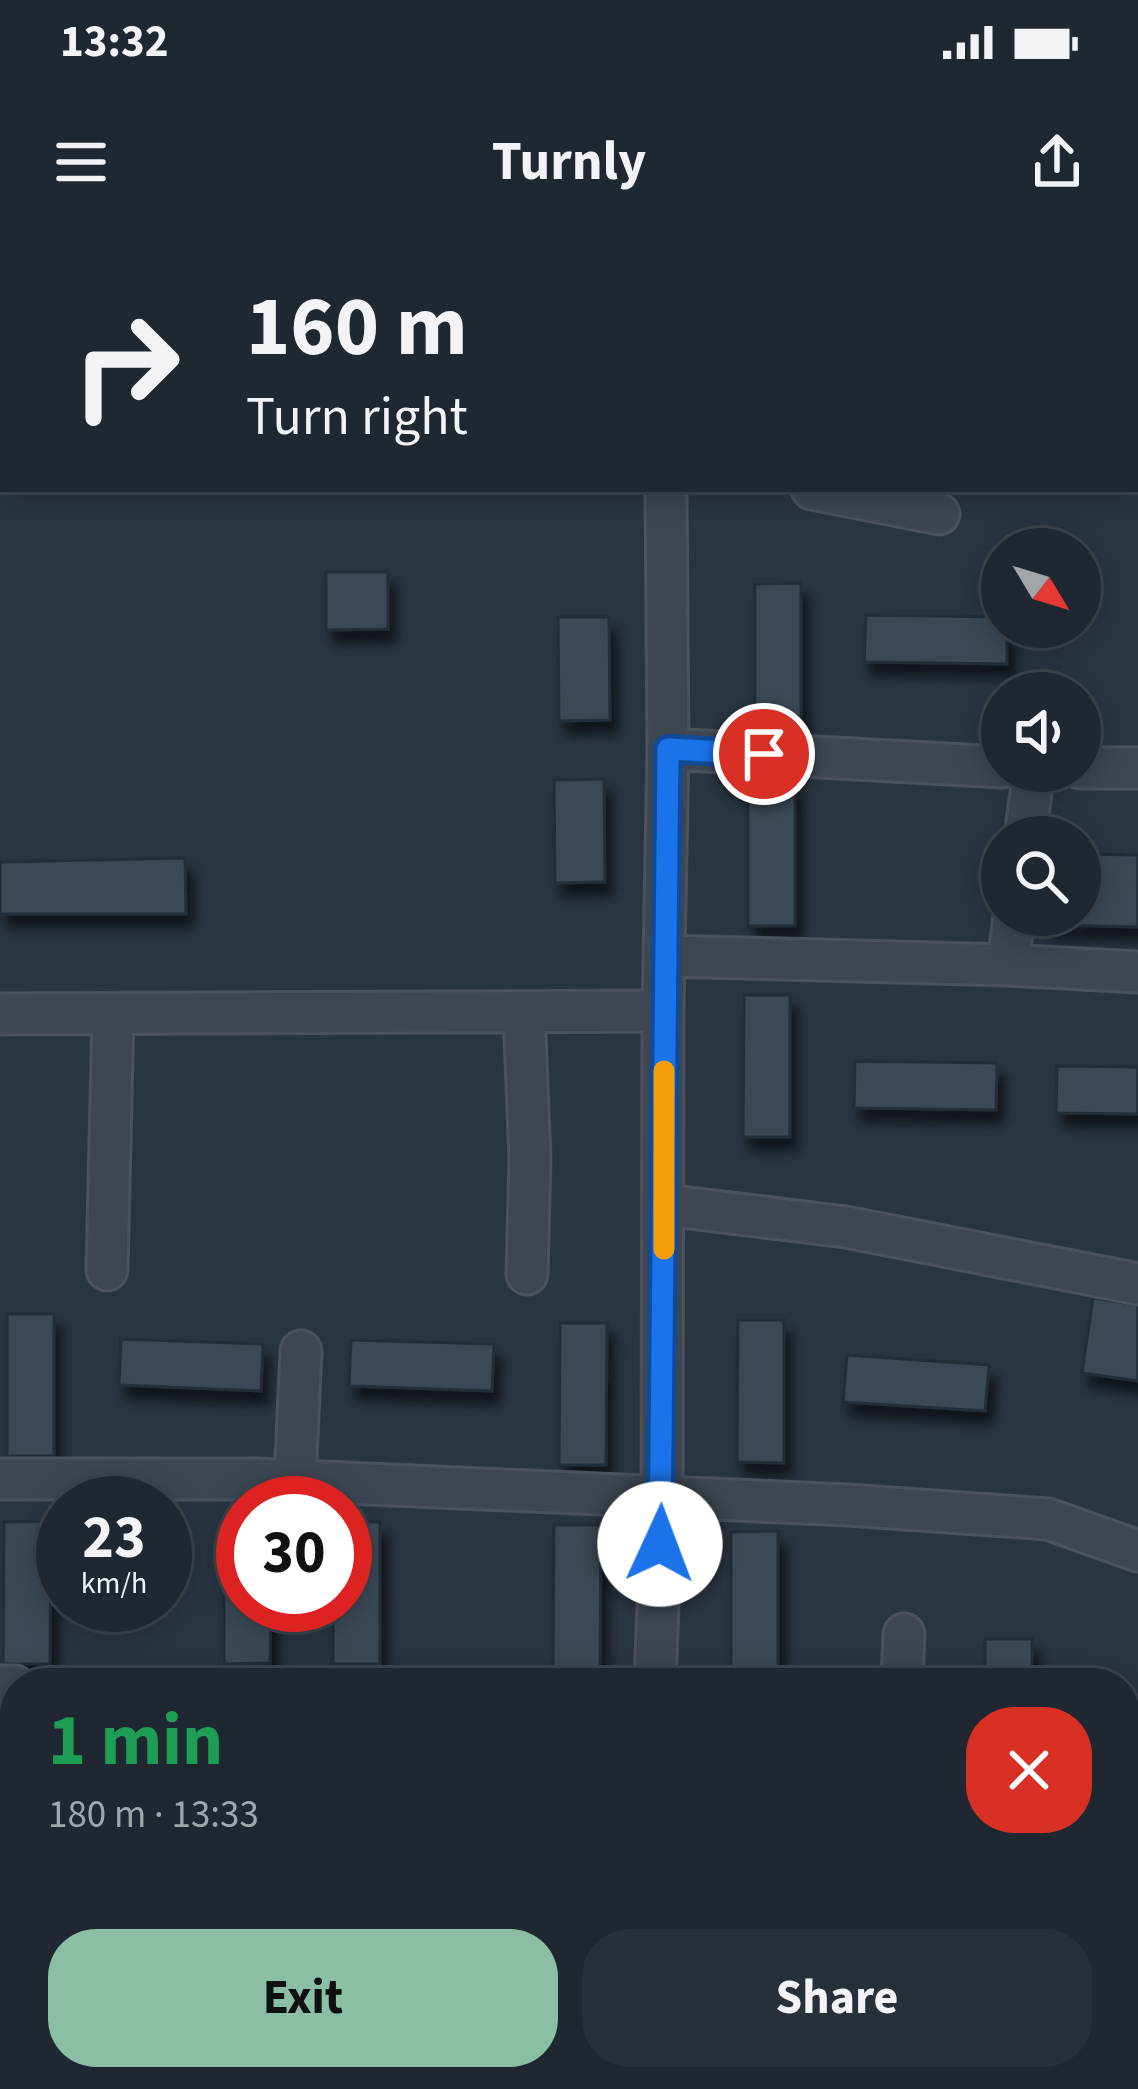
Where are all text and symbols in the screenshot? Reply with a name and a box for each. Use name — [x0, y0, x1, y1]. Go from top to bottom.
text: 13:32 — [60, 10, 169, 74]
text: Turnly — [492, 124, 646, 201]
icon: menu — [48, 129, 114, 195]
icon: share — [1024, 129, 1090, 195]
text: 160 m — [246, 268, 468, 388]
icon: right — [48, 288, 204, 444]
text: Turn right — [246, 379, 468, 456]
north arrow — [981, 528, 1101, 648]
map controls — [981, 528, 1101, 936]
button: sound — [981, 672, 1101, 792]
pin — [713, 703, 815, 805]
icon: arrive — [731, 721, 797, 787]
button: search — [981, 816, 1101, 936]
speed limit sign: 30 — [216, 1476, 372, 1632]
position arrow — [597, 1481, 723, 1607]
text: 23 — [82, 1496, 146, 1581]
text: km/h — [81, 1562, 147, 1605]
text: 1 min — [48, 1690, 223, 1793]
button: close — [966, 1707, 1092, 1833]
text: 180 m · 13:33 — [48, 1787, 259, 1843]
button: Exit — [48, 1929, 558, 2067]
button: Share — [582, 1929, 1092, 2067]

